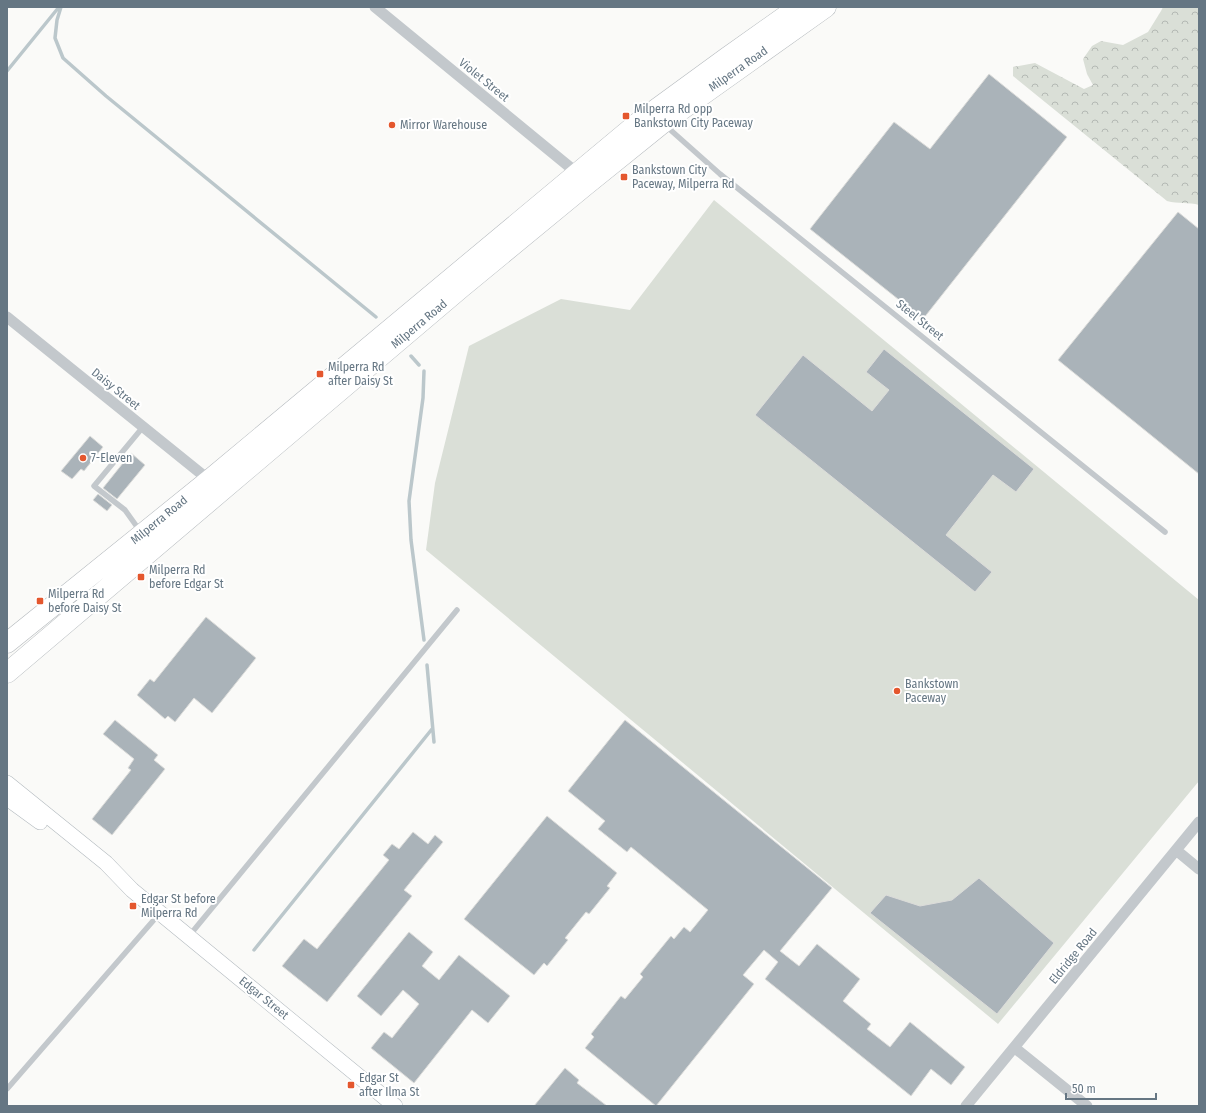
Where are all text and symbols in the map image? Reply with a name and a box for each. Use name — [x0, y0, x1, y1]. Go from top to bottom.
street label: Milperra Road — [706, 44, 770, 94]
street label: Violet Street — [456, 55, 512, 105]
place label: Milperra Rd opp Bankstown City Paceway — [634, 102, 753, 130]
marker: Milperra Rd opp Bankstown City Paceway — [621, 111, 631, 121]
place label: Mirror Warehouse — [400, 118, 487, 132]
marker: Mirror Warehouse — [387, 120, 397, 130]
place label: Bankstown City Paceway, Milperra Rd — [632, 163, 735, 191]
marker: Bankstown City Paceway, Milperra Rd — [619, 172, 629, 182]
street label: Milperra Road — [388, 297, 450, 351]
street label: Steel Street — [893, 297, 947, 343]
place label: Milperra Rd after Daisy St — [328, 360, 393, 388]
street label: Daisy Street — [89, 365, 143, 413]
marker: Milperra Rd after Daisy St — [315, 369, 325, 379]
place label: 7-Eleven — [91, 451, 132, 465]
marker: 7-Eleven — [78, 453, 88, 463]
street label: Milperra Road — [128, 493, 190, 547]
place label: Milperra Rd before Edgar St — [149, 563, 224, 591]
marker: Milperra Rd before Edgar St — [136, 572, 146, 582]
place label: Milperra Rd before Daisy St — [48, 587, 122, 615]
marker: Milperra Rd before Daisy St — [35, 596, 45, 606]
place label: Bankstown Paceway — [905, 677, 959, 705]
marker: Bankstown Paceway — [892, 686, 902, 696]
place label: Edgar St before Milperra Rd — [141, 892, 216, 920]
marker: Edgar St before Milperra Rd — [128, 901, 138, 911]
street label: Eldridge Road — [1046, 925, 1100, 987]
street label: Edgar Street — [236, 974, 292, 1022]
place label: Edgar St after Ilma St — [359, 1071, 419, 1099]
scale bar — [1066, 1075, 1156, 1101]
marker: Edgar St after Ilma St — [346, 1080, 356, 1090]
text: 50 m — [1072, 1082, 1096, 1096]

